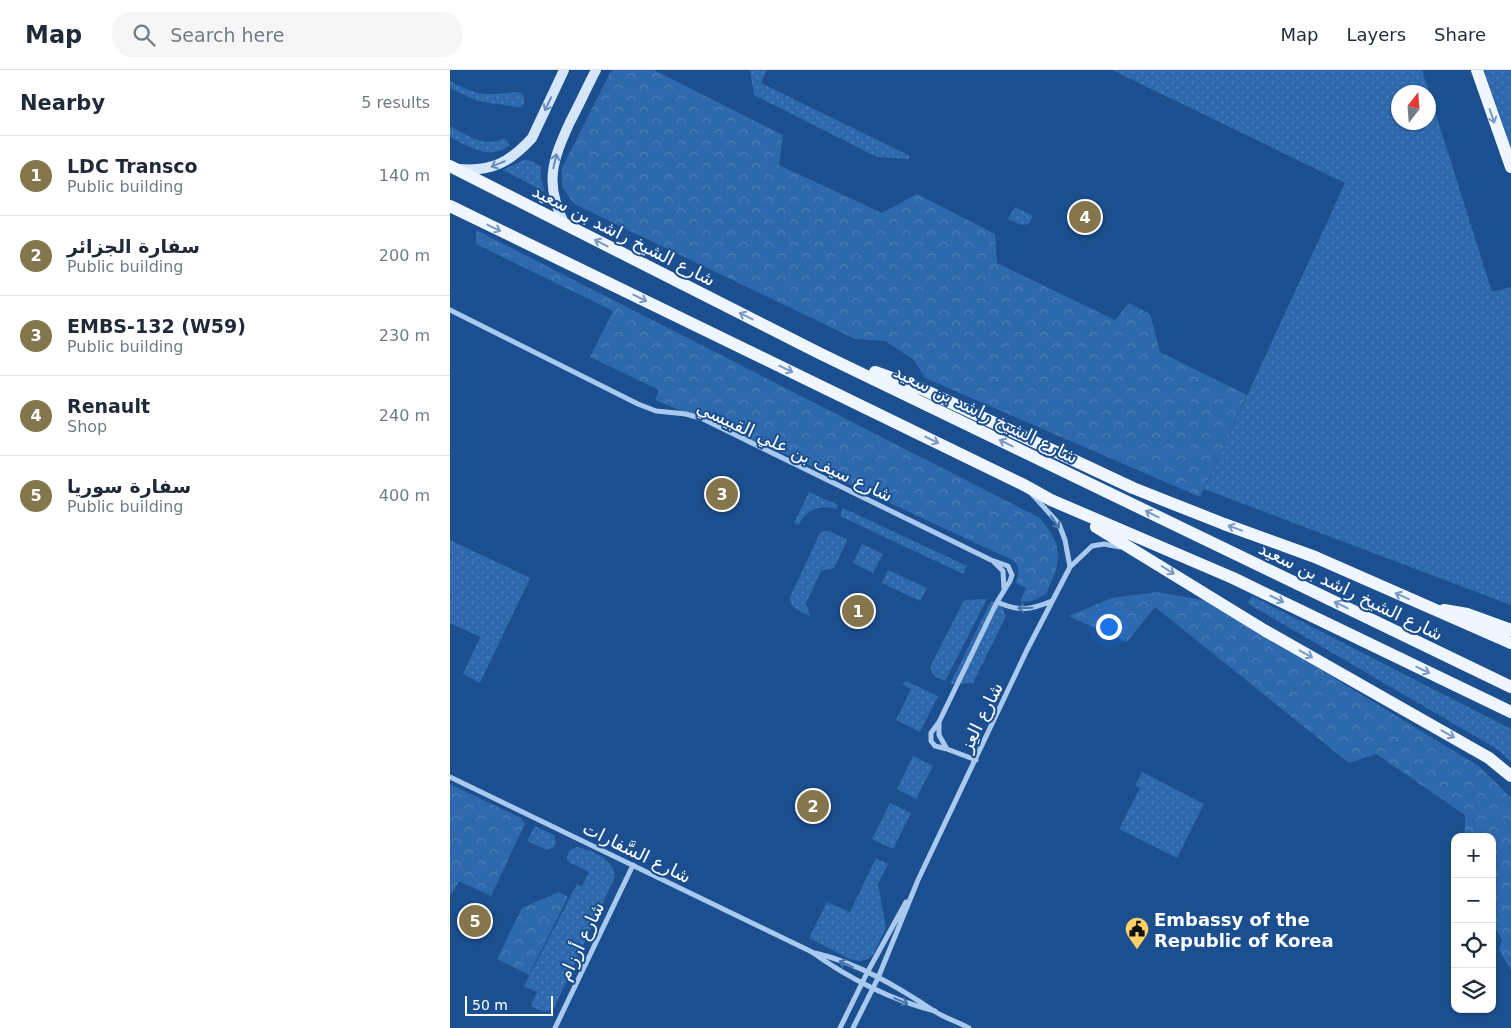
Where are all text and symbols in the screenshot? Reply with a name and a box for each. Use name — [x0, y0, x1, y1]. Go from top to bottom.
search box — [112, 12, 462, 57]
text: Map — [25, 21, 82, 49]
icon: search — [130, 21, 158, 49]
text: Search here — [170, 24, 284, 46]
text: Map — [1280, 24, 1318, 45]
text: Layers — [1346, 24, 1406, 45]
text: Share — [1434, 24, 1486, 45]
north arrow — [1391, 85, 1436, 130]
text: Nearby — [20, 91, 105, 115]
text: 5 results — [361, 93, 430, 112]
one-way arrow — [543, 96, 552, 111]
one-way arrow — [1488, 108, 1497, 124]
one-way arrow — [551, 154, 560, 170]
text: LDC Transco — [67, 155, 198, 177]
one-way arrow — [491, 160, 506, 169]
text: 1 — [30, 166, 42, 185]
text: 140 m — [379, 166, 430, 185]
text: Public building — [67, 177, 184, 196]
street label: شارع الشيخ راشد بن سعيد — [529, 180, 719, 291]
pin: 4 — [1069, 198, 1101, 236]
one-way arrow — [486, 223, 501, 233]
text: سفارة الجزائر — [67, 235, 200, 257]
one-way arrow — [594, 238, 609, 247]
text: 2 — [30, 246, 42, 265]
text: 200 m — [379, 246, 430, 265]
text: Public building — [67, 257, 184, 276]
one-way arrow — [632, 294, 647, 304]
one-way arrow — [739, 311, 754, 320]
text: EMBS-132 (W59) — [67, 315, 246, 337]
text: 3 — [30, 326, 42, 345]
text: 230 m — [379, 326, 430, 345]
text: Public building — [67, 337, 184, 356]
street label: شارع الشيخ راشد بن سعيد — [890, 360, 1081, 469]
one-way arrow — [778, 365, 793, 375]
text: Renault — [67, 395, 150, 417]
street label: شارع سيف بن علي القبيسي — [693, 396, 896, 507]
text: 4 — [30, 406, 42, 425]
text: 240 m — [379, 406, 430, 425]
text: Shop — [67, 417, 107, 436]
one-way arrow — [925, 436, 940, 446]
one-way arrow — [998, 438, 1013, 448]
text: سفارة سوريا — [67, 475, 191, 497]
pin: 3 — [706, 475, 738, 513]
text: 5 — [30, 486, 42, 505]
text: 400 m — [379, 486, 430, 505]
text: Public building — [67, 497, 184, 516]
one-way arrow — [1145, 509, 1160, 518]
one-way arrow — [1050, 515, 1061, 529]
one-way arrow — [1228, 523, 1244, 532]
street label: شارع الشيخ راشد بن سعيد — [1255, 537, 1446, 646]
one-way arrow — [1160, 565, 1174, 575]
one-way arrow — [1395, 590, 1410, 600]
pin: 1 — [842, 592, 874, 630]
one-way arrow — [1269, 595, 1284, 604]
one-way arrow — [1334, 600, 1349, 610]
one-way arrow — [1017, 604, 1033, 613]
your location — [1096, 614, 1122, 640]
one-way arrow — [1299, 650, 1313, 660]
one-way arrow — [1415, 666, 1430, 675]
street label: شارع العِز — [955, 679, 1008, 757]
one-way arrow — [1440, 730, 1455, 739]
pin: 2 — [797, 787, 829, 825]
street label: شارع السَّفارات — [579, 817, 694, 888]
map controls — [1451, 833, 1496, 1013]
button: + — [1451, 833, 1496, 878]
button: − — [1451, 878, 1496, 923]
street label: شارع أرزام — [553, 898, 609, 984]
pin: 5 — [459, 902, 491, 940]
place label: Embassy of the Republic of Korea — [1154, 909, 1334, 951]
public building icon: Embassy of the Republic of Korea — [1124, 916, 1150, 950]
button: locate — [1451, 923, 1496, 968]
one-way arrow — [839, 958, 854, 968]
button: layers — [1451, 968, 1496, 1013]
scale bar — [465, 993, 552, 1016]
one-way arrow — [893, 996, 908, 1006]
text: 50 m — [472, 997, 508, 1013]

